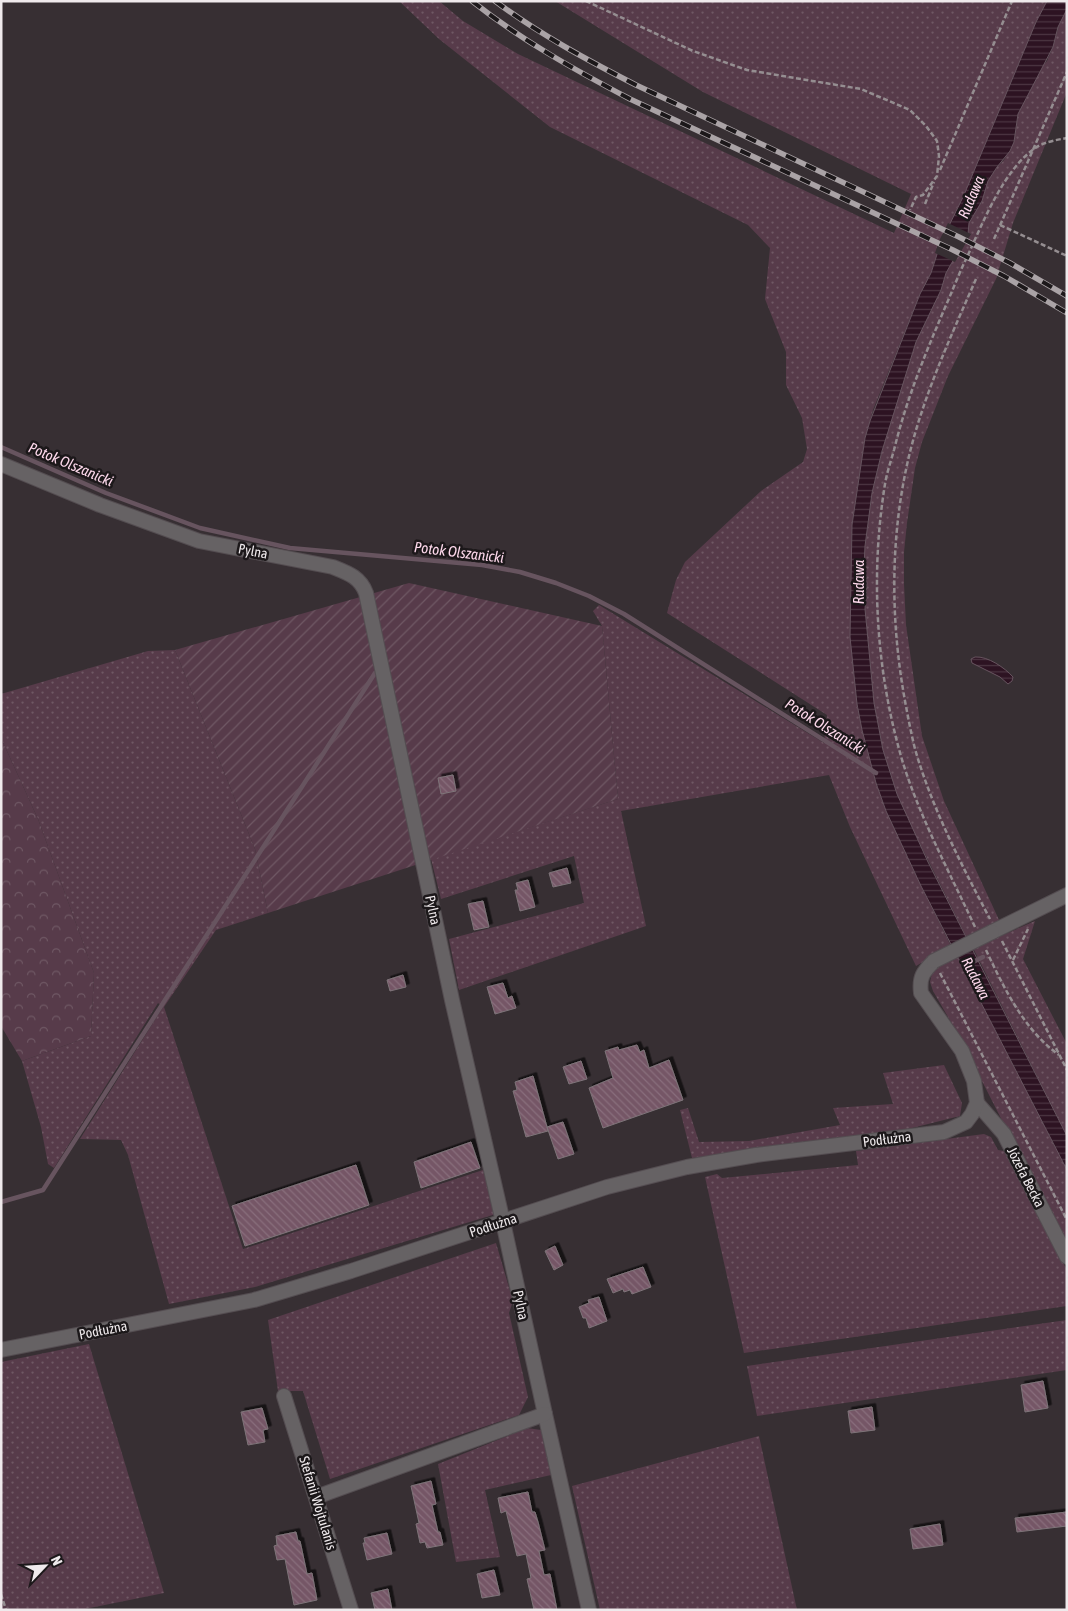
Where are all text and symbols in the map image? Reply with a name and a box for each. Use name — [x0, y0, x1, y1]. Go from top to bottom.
water label: Rudawa — [954, 173, 988, 221]
water label: Potok Olszanicki — [26, 439, 116, 490]
water label: Potok Olszanicki — [413, 538, 505, 566]
street label: Pylna — [237, 540, 269, 562]
water label: Rudawa — [850, 560, 867, 604]
water label: Potok Olszanicki — [782, 695, 868, 757]
street label: Pylna — [422, 894, 444, 926]
water label: Rudawa — [958, 954, 994, 1002]
street label: Podłużna — [862, 1128, 912, 1150]
street label: Józefa Becka — [1004, 1144, 1048, 1210]
street label: Podłużna — [467, 1210, 519, 1240]
street label: Pylna — [510, 1289, 532, 1321]
street label: Podłużna — [78, 1317, 128, 1343]
street label: Stefanii Wojtulanis — [296, 1454, 340, 1552]
north arrow — [20, 1541, 70, 1591]
text: N — [48, 1553, 66, 1568]

